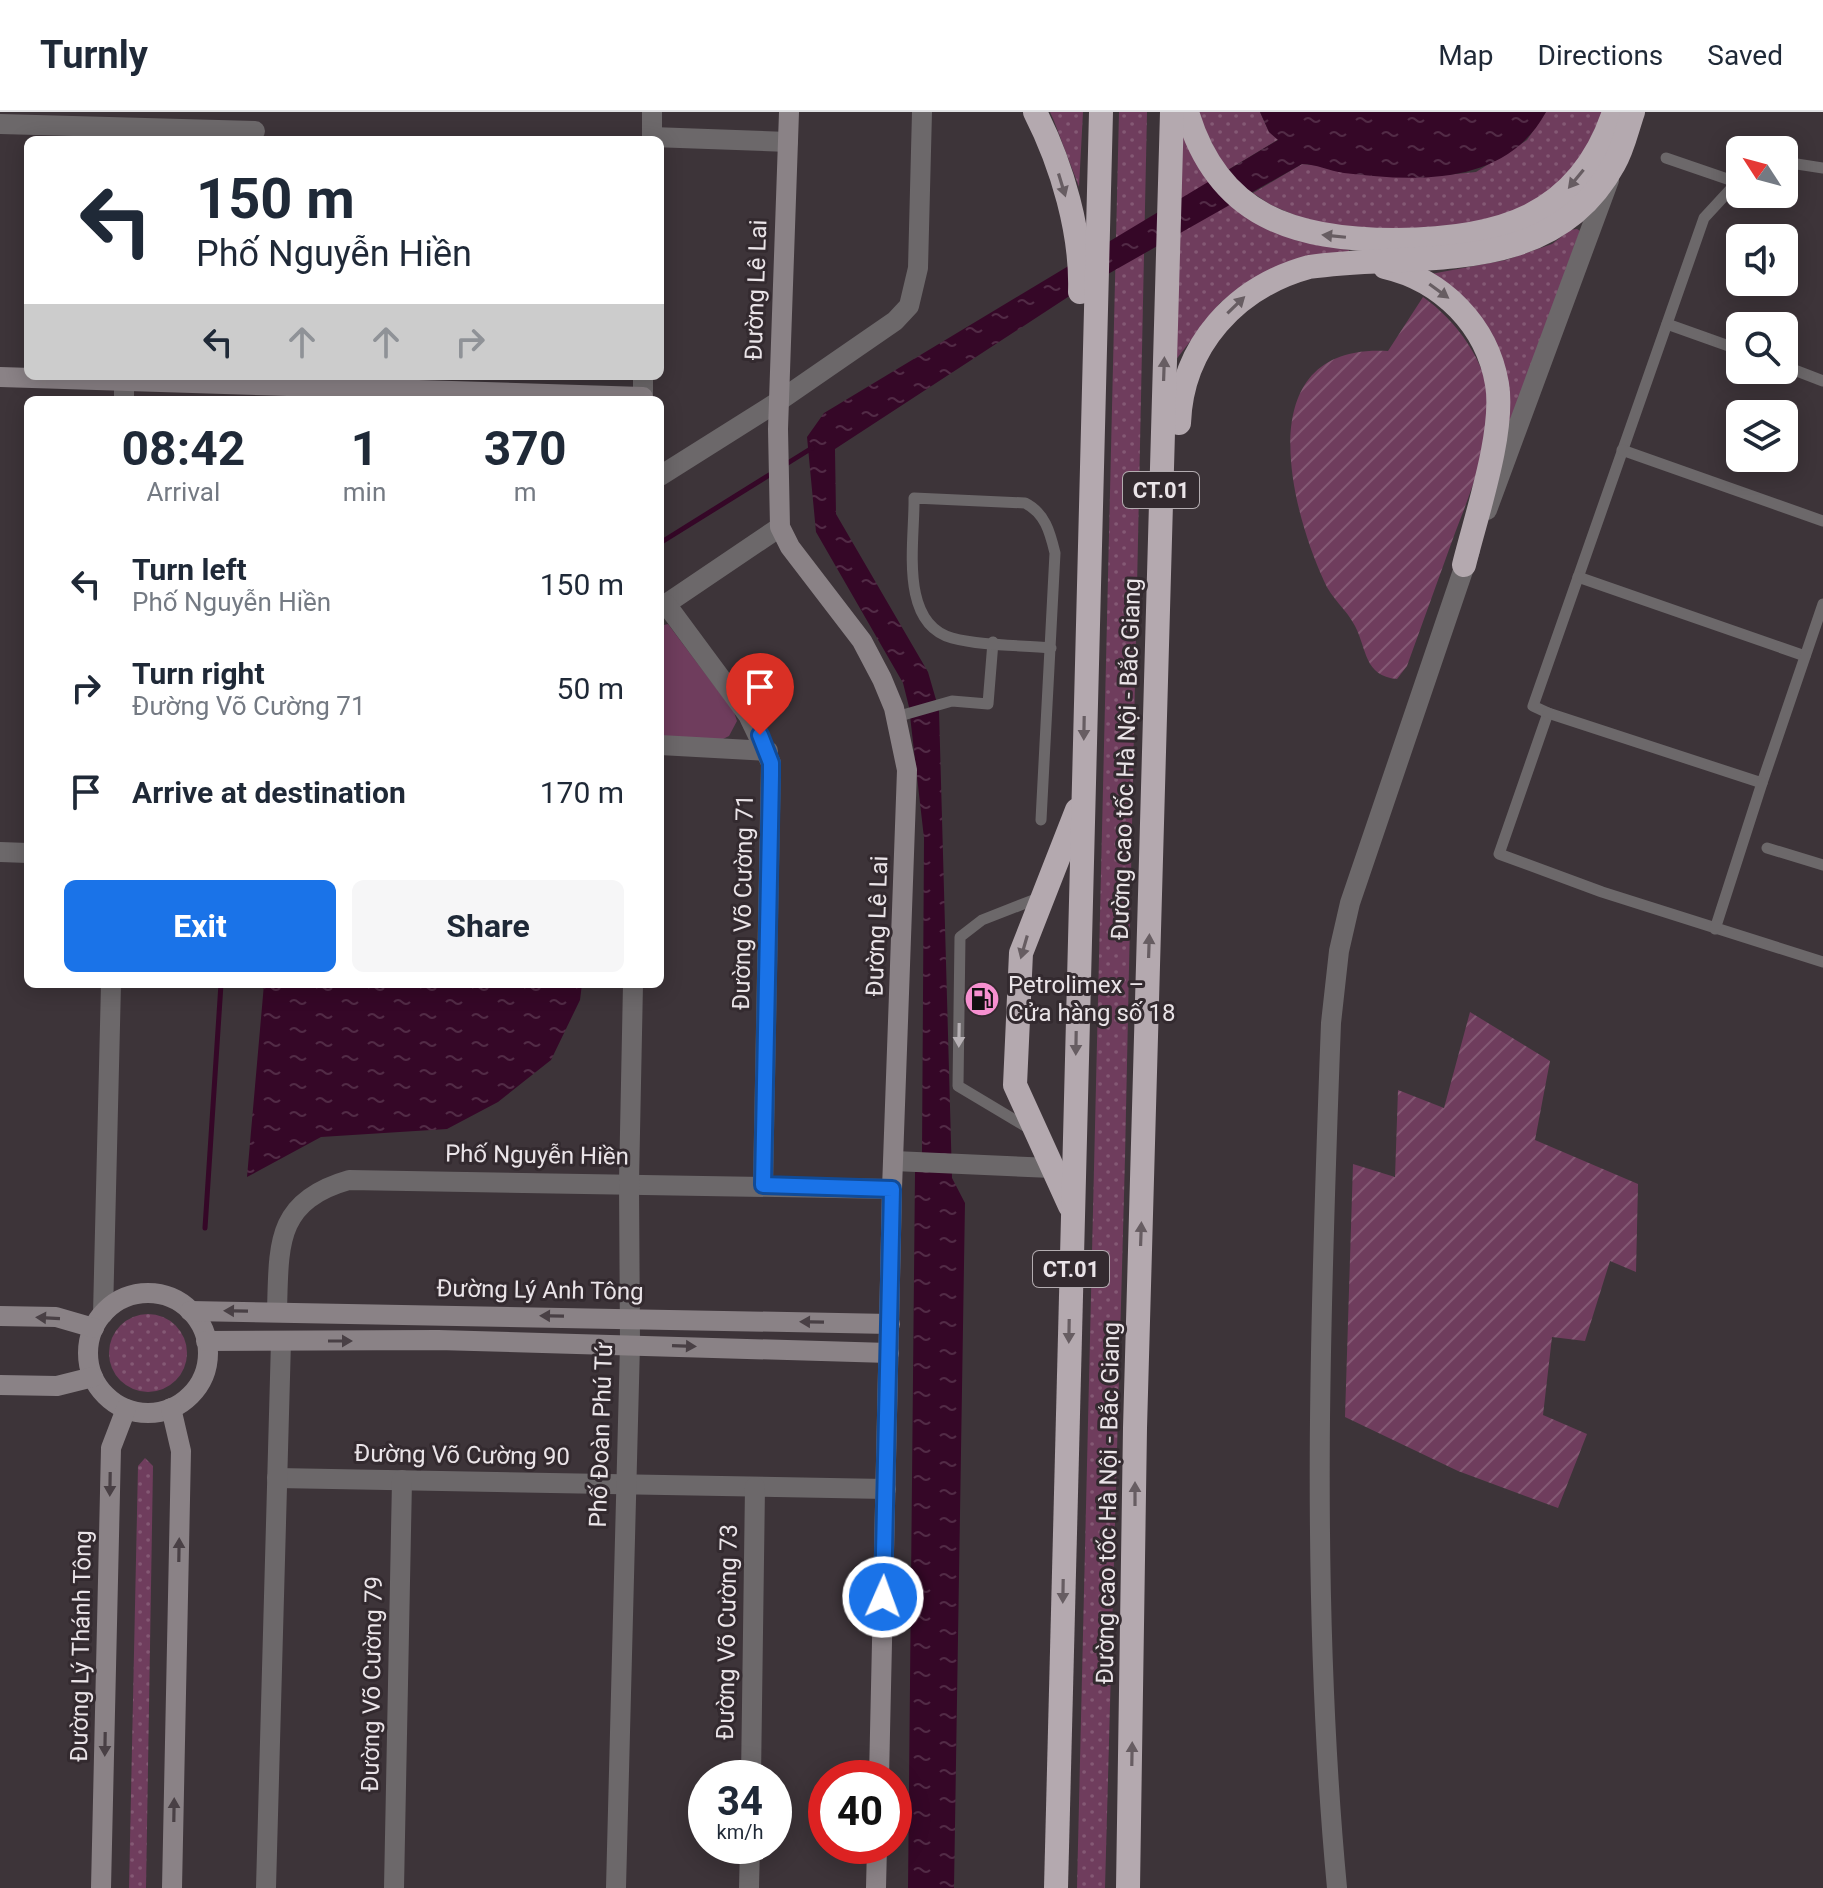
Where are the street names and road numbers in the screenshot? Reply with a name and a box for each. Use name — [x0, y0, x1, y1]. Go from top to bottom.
street label: Đường Lê Lai — [740, 219, 772, 361]
road number: CT.01 — [1123, 472, 1199, 508]
street label: Đường cao tốc Hà Nội - Bắc Giang — [1106, 577, 1146, 941]
street label: Đường Võ Cường 71 — [727, 794, 759, 1010]
street label: Đường Lê Lai — [861, 855, 893, 997]
street label: Phố Nguyễn Hiền — [445, 1139, 629, 1171]
road number: CT.01 — [1033, 1251, 1109, 1287]
street label: Đường Lý Anh Tông — [436, 1274, 644, 1306]
street label: Đường cao tốc Hà Nội - Bắc Giang — [1091, 1322, 1125, 1684]
street label: Phố Đoàn Phú Tứ — [584, 1341, 618, 1528]
street label: Đường Võ Cường 90 — [354, 1439, 570, 1471]
street label: Đường Võ Cường 73 — [711, 1524, 743, 1740]
street label: Đường Lý Thánh Tông — [65, 1530, 97, 1762]
street label: Đường Võ Cường 79 — [356, 1576, 388, 1792]

